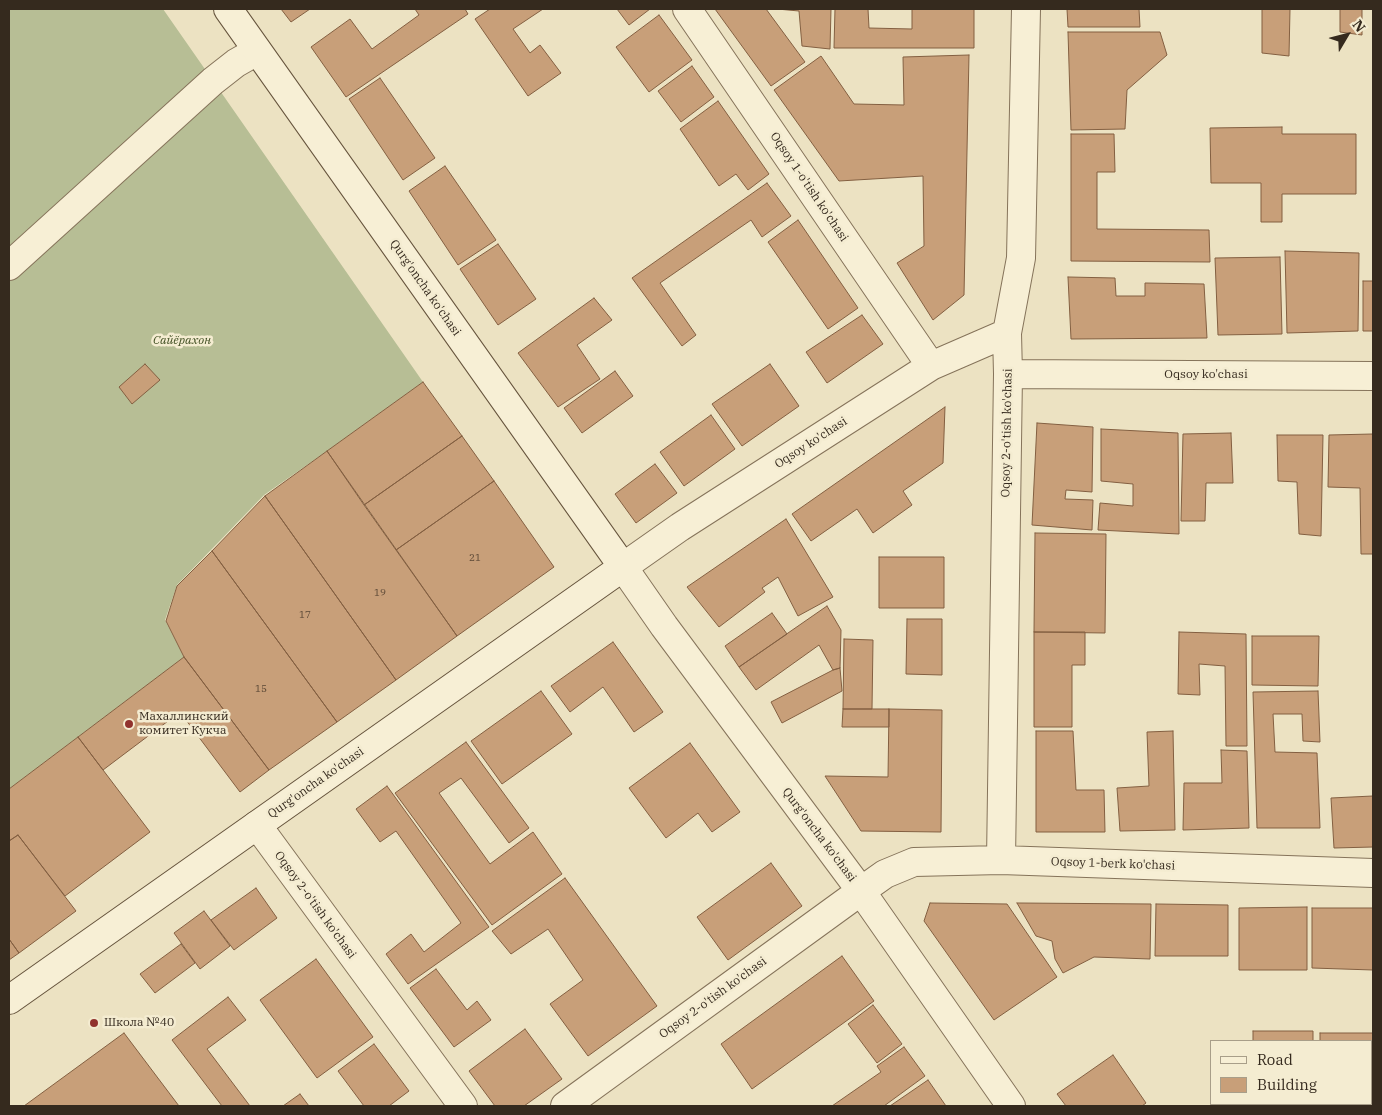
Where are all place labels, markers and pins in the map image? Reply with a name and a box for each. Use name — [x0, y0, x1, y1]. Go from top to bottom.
place label: Махаллинский комитет Кукча — [139, 710, 229, 738]
marker: Махаллинский комитет Кукча — [123, 718, 135, 730]
place label: Школа №40 — [104, 1016, 174, 1030]
marker: Школа №40 — [88, 1017, 100, 1029]

